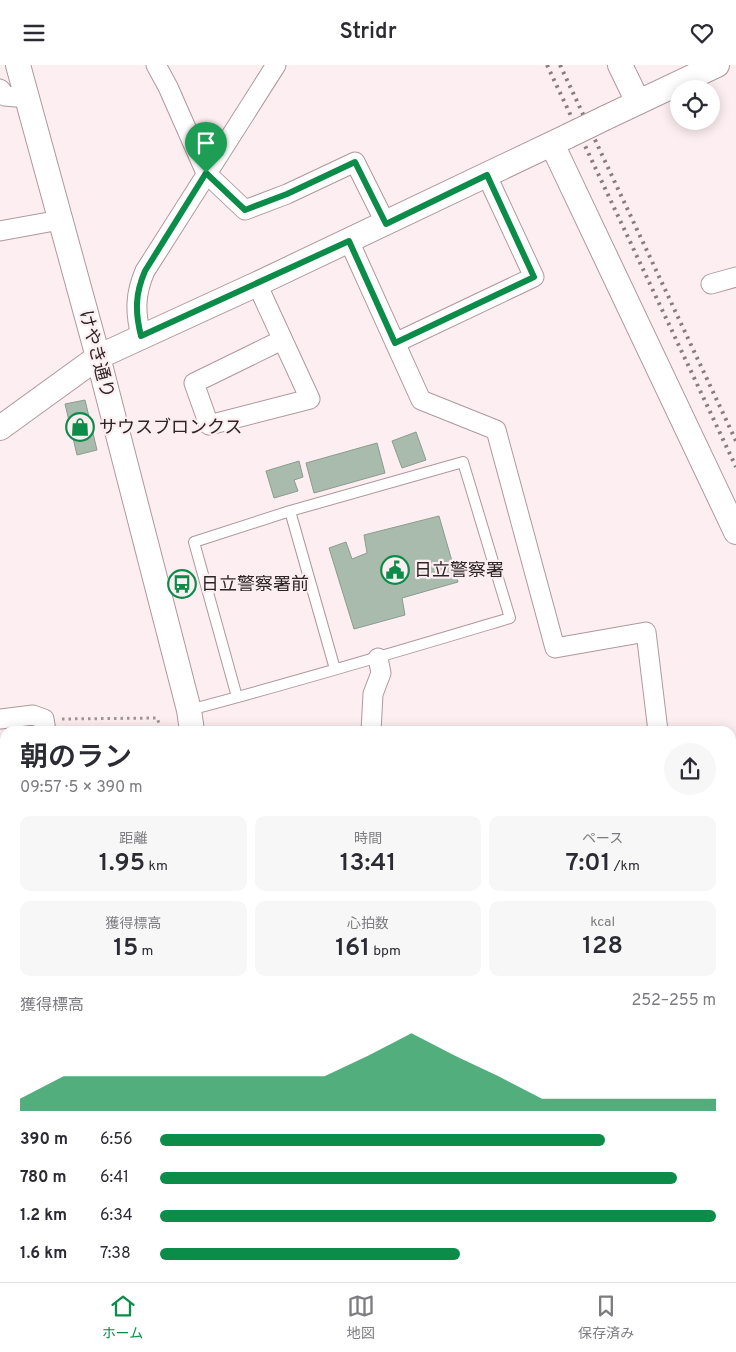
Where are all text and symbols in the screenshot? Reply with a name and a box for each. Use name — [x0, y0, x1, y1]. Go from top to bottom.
icon: menu — [20, 19, 48, 47]
text: Stridr — [339, 19, 397, 46]
icon: heart — [688, 19, 716, 47]
map controls — [670, 80, 720, 130]
button: locate — [670, 80, 720, 130]
pin — [185, 122, 227, 173]
icon: arrive — [192, 129, 220, 157]
street label: けやき通り — [73, 308, 118, 401]
shop icon: サウスブロンクス — [65, 412, 95, 442]
place label: サウスブロンクス — [99, 417, 242, 440]
public building icon: 日立警察署 — [380, 555, 410, 585]
place label: 日立警察署 — [414, 560, 504, 583]
bus stop icon: 日立警察署前 — [167, 569, 197, 599]
place label: 日立警察署前 — [201, 574, 309, 597]
text: 朝のラン — [20, 741, 132, 777]
button: share — [664, 743, 716, 795]
text: 09:57 · 5 × 390 m — [20, 778, 143, 798]
text: 距離 — [119, 831, 147, 848]
text: 時間 — [354, 831, 382, 848]
text: ペース — [582, 831, 623, 848]
text: 1.95 — [99, 848, 145, 880]
text: 13:41 — [340, 848, 396, 880]
text: 7:01 — [565, 848, 610, 880]
text: km — [145, 858, 168, 875]
text: /km — [610, 858, 640, 875]
text: kcal — [590, 914, 615, 931]
text: 獲得標高 — [105, 916, 161, 933]
text: 心拍数 — [347, 916, 389, 933]
text: 128 — [582, 931, 623, 963]
text: 15 — [113, 933, 138, 965]
text: 161 — [335, 933, 370, 965]
text: m — [138, 943, 153, 960]
text: bpm — [370, 943, 401, 960]
text: 252–255 m — [631, 991, 716, 1011]
text: 獲得標高 — [20, 996, 84, 1016]
text: 390 m — [20, 1130, 68, 1150]
text: 6:56 — [100, 1130, 133, 1150]
text: 780 m — [20, 1168, 66, 1188]
text: 6:41 — [100, 1168, 129, 1188]
text: 1.2 km — [20, 1206, 67, 1226]
text: 6:34 — [100, 1206, 133, 1226]
text: 1.6 km — [20, 1244, 67, 1264]
text: 7:38 — [100, 1244, 131, 1264]
tab: ホーム — [102, 1292, 143, 1343]
tab: 地図 — [347, 1292, 375, 1343]
tab: 保存済み — [578, 1292, 634, 1343]

